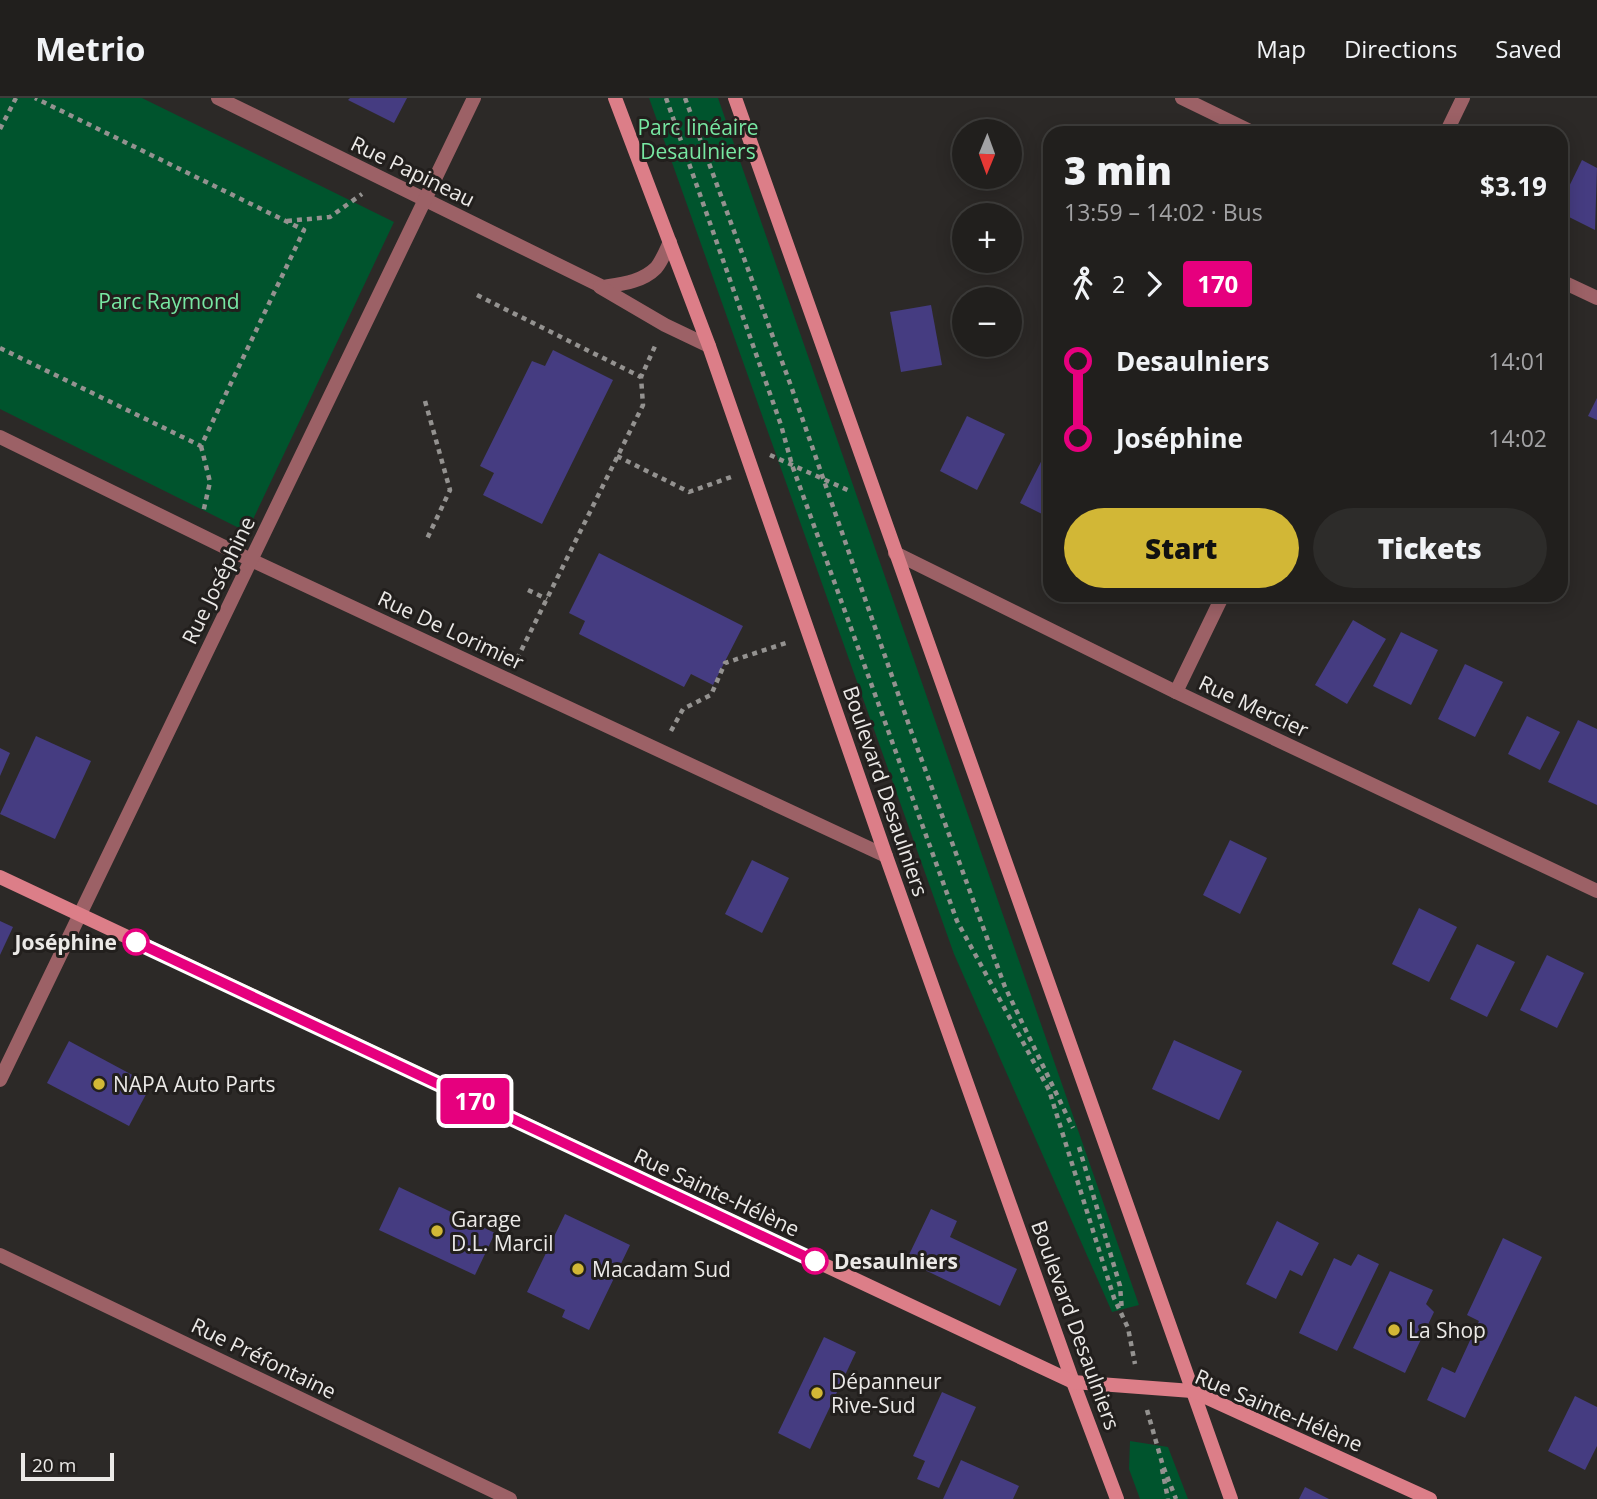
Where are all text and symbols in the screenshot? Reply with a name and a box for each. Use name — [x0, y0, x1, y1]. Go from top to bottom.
text: Metrio — [35, 26, 145, 71]
text: Map — [1256, 32, 1306, 65]
text: Directions — [1344, 32, 1457, 65]
text: Saved — [1495, 32, 1562, 65]
park label: Parc linéaire Desaulniers — [637, 113, 759, 165]
north arrow — [952, 119, 1022, 189]
map controls — [952, 119, 1022, 357]
street label: Rue Papineau — [346, 129, 480, 213]
text: 3 min — [1064, 144, 1172, 196]
text: $3.19 — [1480, 168, 1547, 204]
text: 13:59 – 14:02 · Bus — [1064, 196, 1263, 228]
button: + — [952, 203, 1022, 273]
icon: walk — [1064, 265, 1102, 303]
icon: forward — [1135, 265, 1173, 303]
text: 170 — [1197, 267, 1238, 300]
text: 2 — [1112, 268, 1125, 300]
park label: Parc Raymond — [98, 287, 240, 315]
button: − — [952, 287, 1022, 357]
text: Desaulniers — [1116, 343, 1269, 379]
text: 14:01 — [1488, 345, 1547, 377]
text: Joséphine — [1116, 420, 1243, 456]
text: 14:02 — [1488, 422, 1547, 454]
button: Start — [1064, 508, 1299, 588]
button: Tickets — [1313, 508, 1547, 588]
street label: Rue Joséphine — [175, 511, 261, 649]
street label: Rue De Lorimier — [373, 584, 529, 676]
street label: Rue Mercier — [1195, 668, 1314, 744]
street label: Boulevard Desaulniers — [837, 682, 935, 900]
place label: Joséphine — [12, 928, 117, 956]
marker: Joséphine — [123, 929, 149, 955]
place label: NAPA Auto Parts — [113, 1070, 276, 1098]
marker: NAPA Auto Parts — [91, 1076, 107, 1092]
line badge: 170 — [435, 1078, 515, 1124]
text: 170 — [454, 1084, 496, 1117]
street label: Rue Sainte-Hélène — [630, 1141, 804, 1243]
place label: Garage D.L. Marcil — [451, 1205, 554, 1257]
street label: Boulevard Desaulniers — [1025, 1217, 1127, 1433]
marker: Garage D.L. Marcil — [429, 1223, 445, 1239]
place label: Desaulniers — [834, 1247, 958, 1275]
marker: Desaulniers — [802, 1248, 828, 1274]
place label: Macadam Sud — [592, 1255, 731, 1283]
marker: Macadam Sud — [570, 1261, 586, 1277]
street label: Rue Préfontaine — [187, 1311, 341, 1405]
place label: La Shop — [1408, 1316, 1486, 1344]
marker: La Shop — [1386, 1322, 1402, 1338]
street label: Rue Sainte-Hélène — [1191, 1362, 1367, 1458]
place label: Dépanneur Rive-Sud — [831, 1367, 942, 1419]
marker: Dépanneur Rive-Sud — [809, 1385, 825, 1401]
scale bar — [21, 1450, 114, 1482]
text: 20 m — [32, 1452, 76, 1478]

